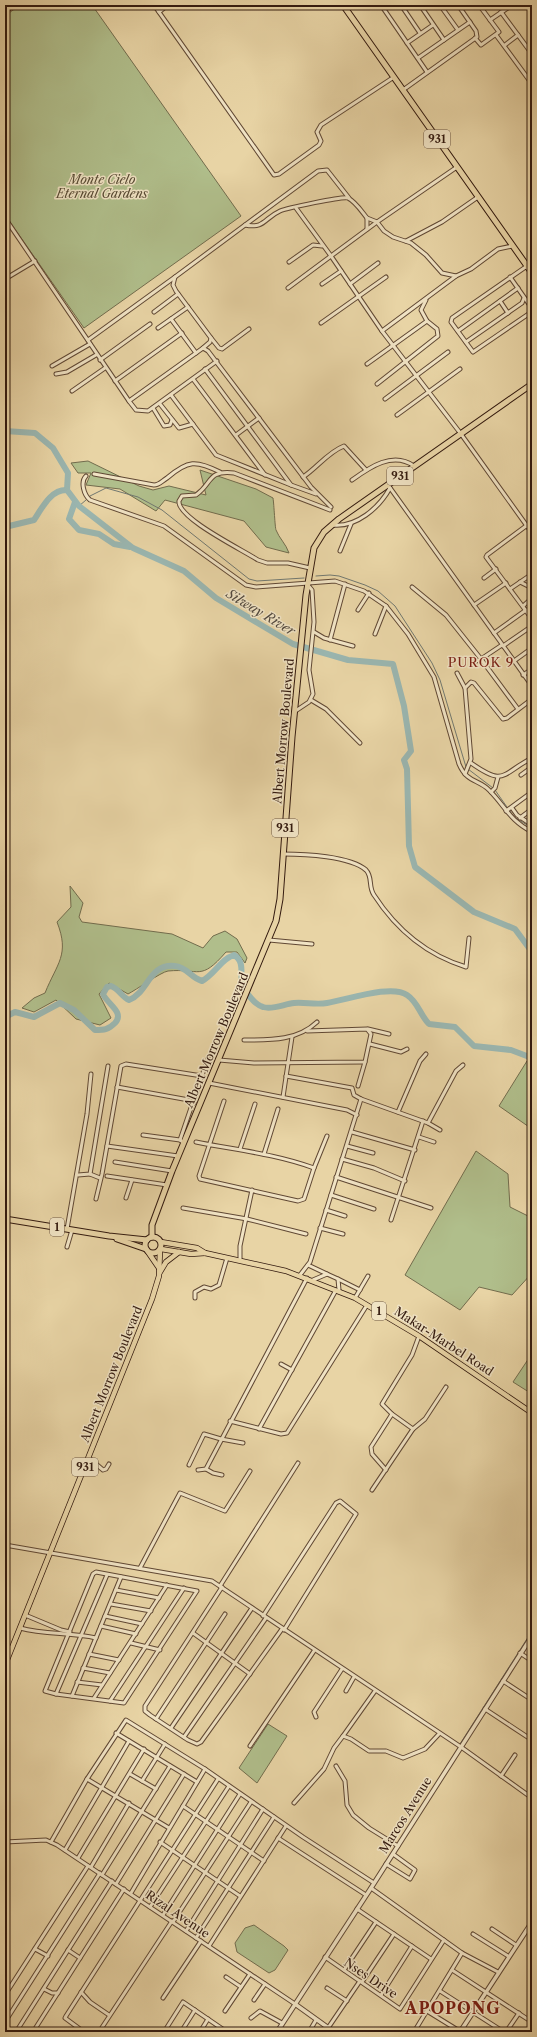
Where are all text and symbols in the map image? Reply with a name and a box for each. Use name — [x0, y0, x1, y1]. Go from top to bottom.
road number: 931 — [424, 130, 450, 148]
park label: Monte Cielo Eternal Gardens — [55, 172, 149, 201]
road number: 931 — [387, 467, 413, 485]
water label: Silway River — [223, 585, 299, 639]
district label: PUROK 9 — [448, 654, 514, 670]
street label: Albert Morrow Boulevard — [269, 657, 297, 805]
road number: 931 — [272, 819, 298, 837]
street label: Albert Morrow Boulevard — [180, 969, 252, 1111]
road number: 1 — [50, 1218, 64, 1236]
road number: 1 — [372, 1302, 386, 1320]
street label: Albert Morrow Boulevard — [76, 1303, 145, 1445]
street label: Makar-Marbel Road — [392, 1303, 497, 1379]
road number: 931 — [72, 1458, 98, 1476]
street label: Marcos Avenue — [375, 1774, 435, 1856]
street label: Rizal Avenue — [143, 1887, 213, 1941]
street label: Nses Drive — [341, 1955, 401, 2001]
district label: APOPONG — [404, 1998, 501, 2018]

